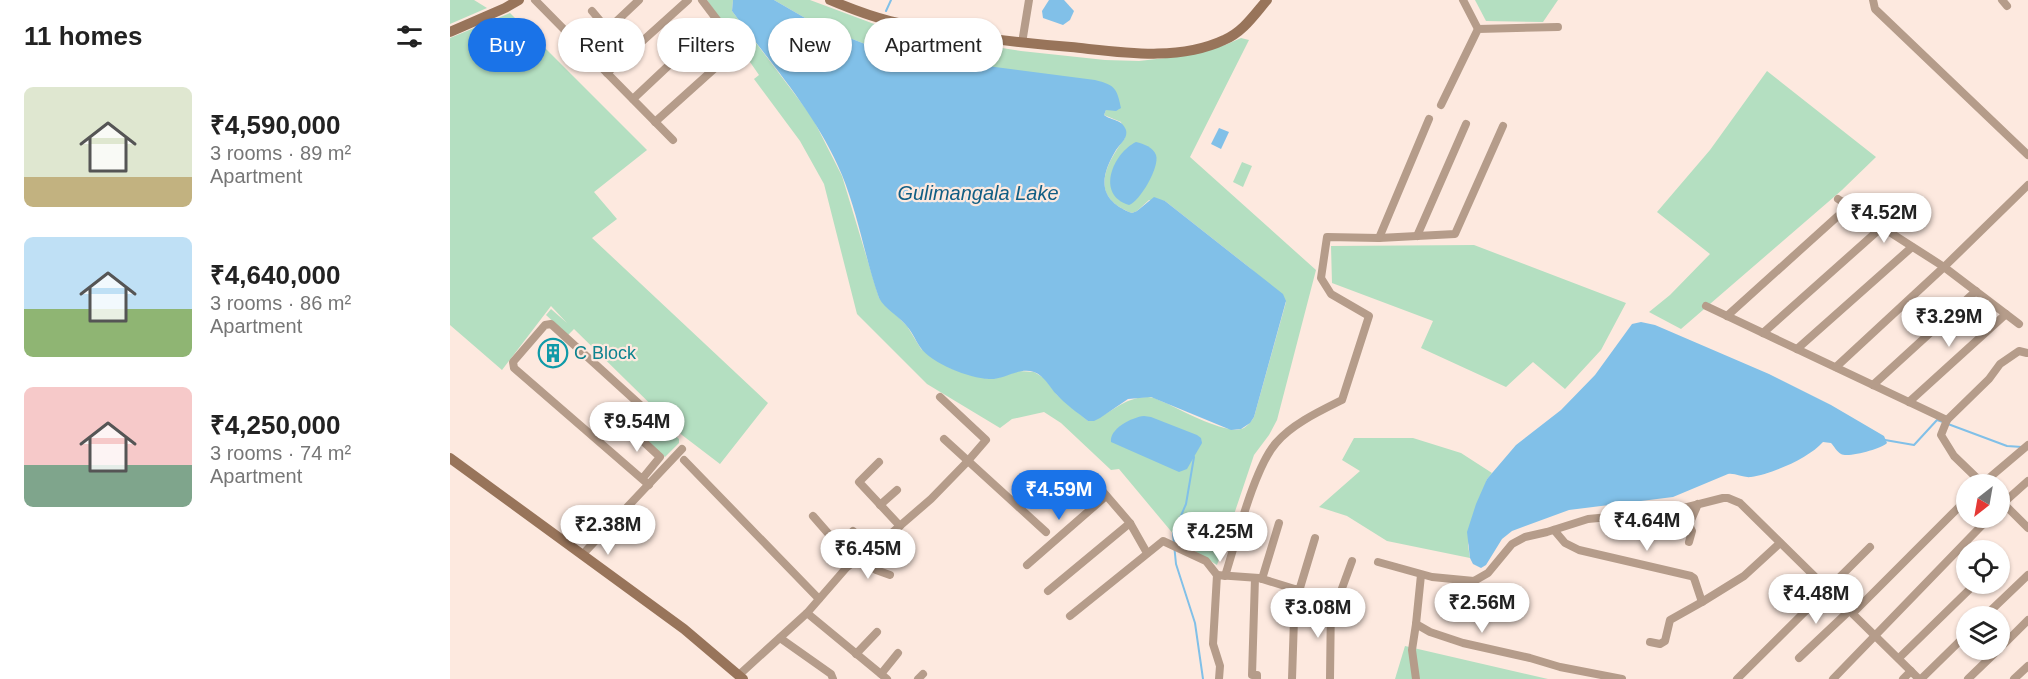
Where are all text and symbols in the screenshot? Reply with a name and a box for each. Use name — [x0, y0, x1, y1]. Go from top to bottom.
chip: Buy — [468, 18, 546, 72]
chip: Rent — [558, 18, 645, 72]
chip: Filters — [657, 18, 756, 72]
chip: New — [768, 18, 852, 72]
chip: Apartment — [864, 18, 1003, 72]
icon: filters — [393, 20, 426, 53]
text: 11 homes — [24, 21, 143, 51]
text: ₹4,590,000 — [210, 110, 341, 140]
icon: home — [72, 111, 144, 183]
text: 3 rooms · 89 m² — [210, 142, 351, 164]
text: Apartment — [210, 165, 302, 187]
water label: Gulimangala Lake — [897, 182, 1059, 204]
pin: ₹4.52M — [1835, 193, 1933, 244]
text: ₹4.52M — [1850, 201, 1918, 223]
text: ₹4,640,000 — [210, 260, 341, 290]
icon: home — [72, 261, 144, 333]
text: 3 rooms · 86 m² — [210, 292, 351, 314]
pin: ₹3.29M — [1900, 297, 1998, 348]
text: ₹3.29M — [1915, 305, 1983, 327]
text: Apartment — [210, 315, 302, 337]
building icon: C Block — [537, 337, 569, 369]
place label: C Block — [574, 343, 637, 363]
pin: ₹9.54M — [588, 402, 686, 453]
text: ₹4,250,000 — [210, 410, 341, 440]
text: ₹9.54M — [603, 410, 671, 432]
icon: home — [72, 411, 144, 483]
text: 3 rooms · 74 m² — [210, 442, 351, 464]
text: Apartment — [210, 465, 302, 487]
pin: ₹4.59M — [1010, 470, 1108, 521]
north arrow — [1956, 474, 2010, 528]
map controls — [1956, 474, 2010, 660]
text: ₹4.59M — [1025, 478, 1093, 500]
pin: ₹4.64M — [1598, 501, 1696, 552]
pin: ₹2.38M — [559, 505, 657, 556]
text: ₹4.64M — [1613, 509, 1681, 531]
pin: ₹4.25M — [1171, 512, 1269, 563]
text: ₹2.38M — [574, 513, 642, 535]
text: ₹4.25M — [1186, 520, 1254, 542]
pin: ₹6.45M — [819, 529, 917, 580]
text: ₹6.45M — [834, 537, 902, 559]
button: locate — [1956, 540, 2010, 594]
pin: ₹4.48M — [1767, 574, 1865, 625]
text: ₹4.48M — [1782, 582, 1850, 604]
pin: ₹2.56M — [1433, 583, 1531, 634]
pin: ₹3.08M — [1269, 588, 1367, 639]
text: ₹2.56M — [1448, 591, 1516, 613]
text: ₹3.08M — [1284, 596, 1352, 618]
button: layers — [1956, 606, 2010, 660]

